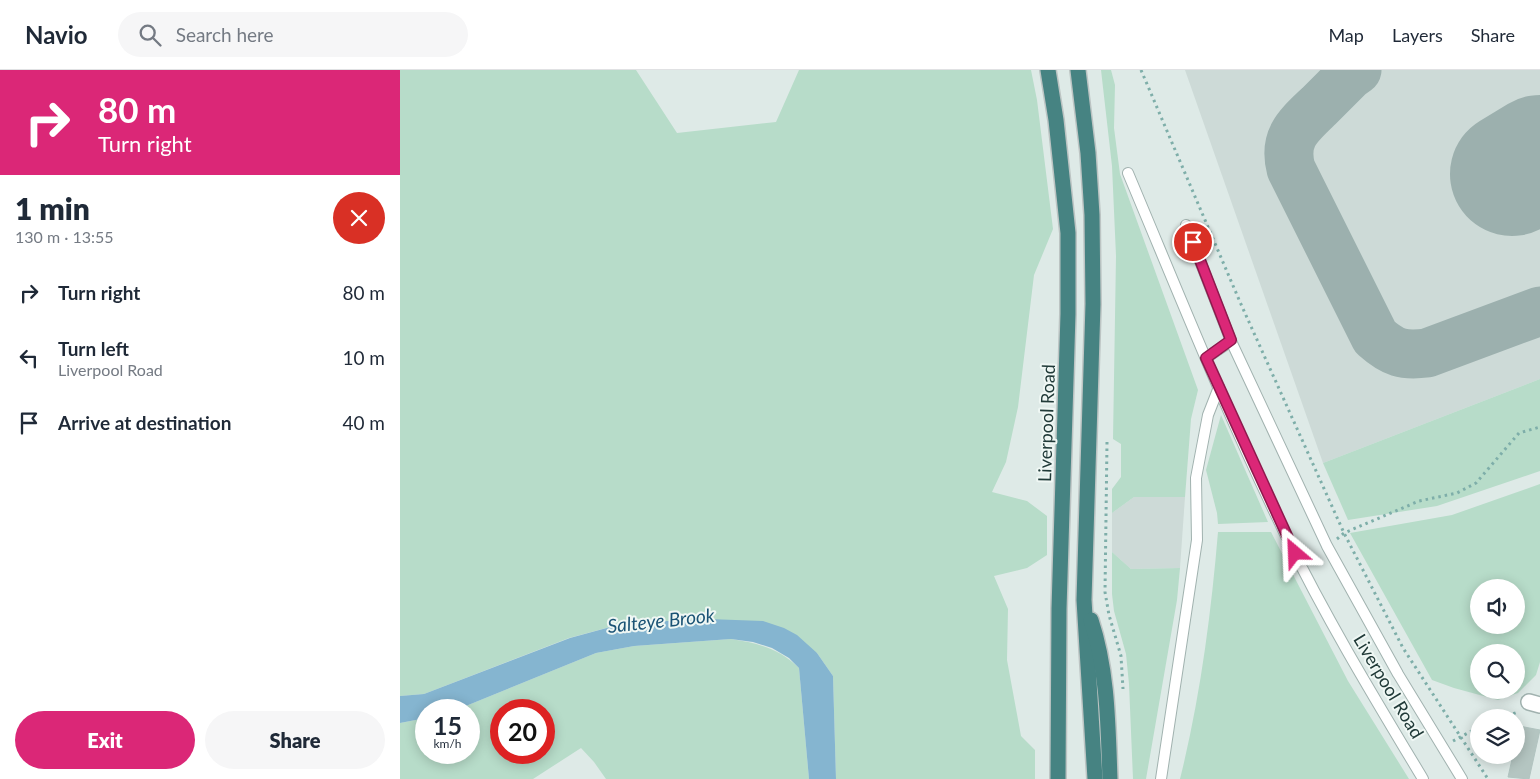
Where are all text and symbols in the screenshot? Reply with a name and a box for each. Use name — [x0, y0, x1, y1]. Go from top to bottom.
search box — [118, 12, 468, 57]
text: Navio — [25, 20, 88, 49]
icon: search — [136, 21, 164, 49]
text: Search here — [176, 23, 274, 46]
text: Map — [1328, 24, 1364, 46]
text: Layers — [1392, 24, 1443, 46]
text: Share — [1471, 24, 1515, 46]
text: 80 m — [98, 88, 176, 130]
icon: right — [15, 90, 80, 155]
text: Turn right — [98, 130, 192, 157]
text: 1 min — [15, 190, 90, 226]
button: close — [333, 192, 385, 244]
pin — [1172, 221, 1214, 263]
text: 130 m · 13:55 — [15, 227, 114, 246]
icon: arrive — [1179, 228, 1207, 256]
icon: right — [15, 279, 43, 307]
text: Turn right — [58, 281, 140, 304]
text: 80 m — [342, 281, 385, 304]
text: Turn left — [58, 337, 129, 360]
icon: left — [15, 344, 43, 372]
text: 10 m — [342, 346, 385, 369]
text: Liverpool Road — [58, 360, 163, 379]
street label: Liverpool Road — [1033, 364, 1059, 482]
icon: arrive — [15, 409, 43, 437]
text: Arrive at destination — [58, 411, 231, 434]
text: 40 m — [342, 411, 385, 434]
position arrow — [1268, 526, 1320, 578]
map controls — [1470, 579, 1525, 764]
button: sound — [1470, 579, 1525, 634]
water label: Salteye Brook — [606, 603, 717, 637]
street label: Liverpool Road — [1349, 630, 1429, 742]
button: search — [1470, 644, 1525, 699]
speed limit sign: 20 — [490, 699, 555, 764]
button: layers — [1470, 709, 1525, 764]
text: 15 — [433, 710, 462, 740]
button: Exit — [15, 711, 195, 769]
button: Share — [205, 711, 385, 769]
text: km/h — [433, 736, 462, 751]

